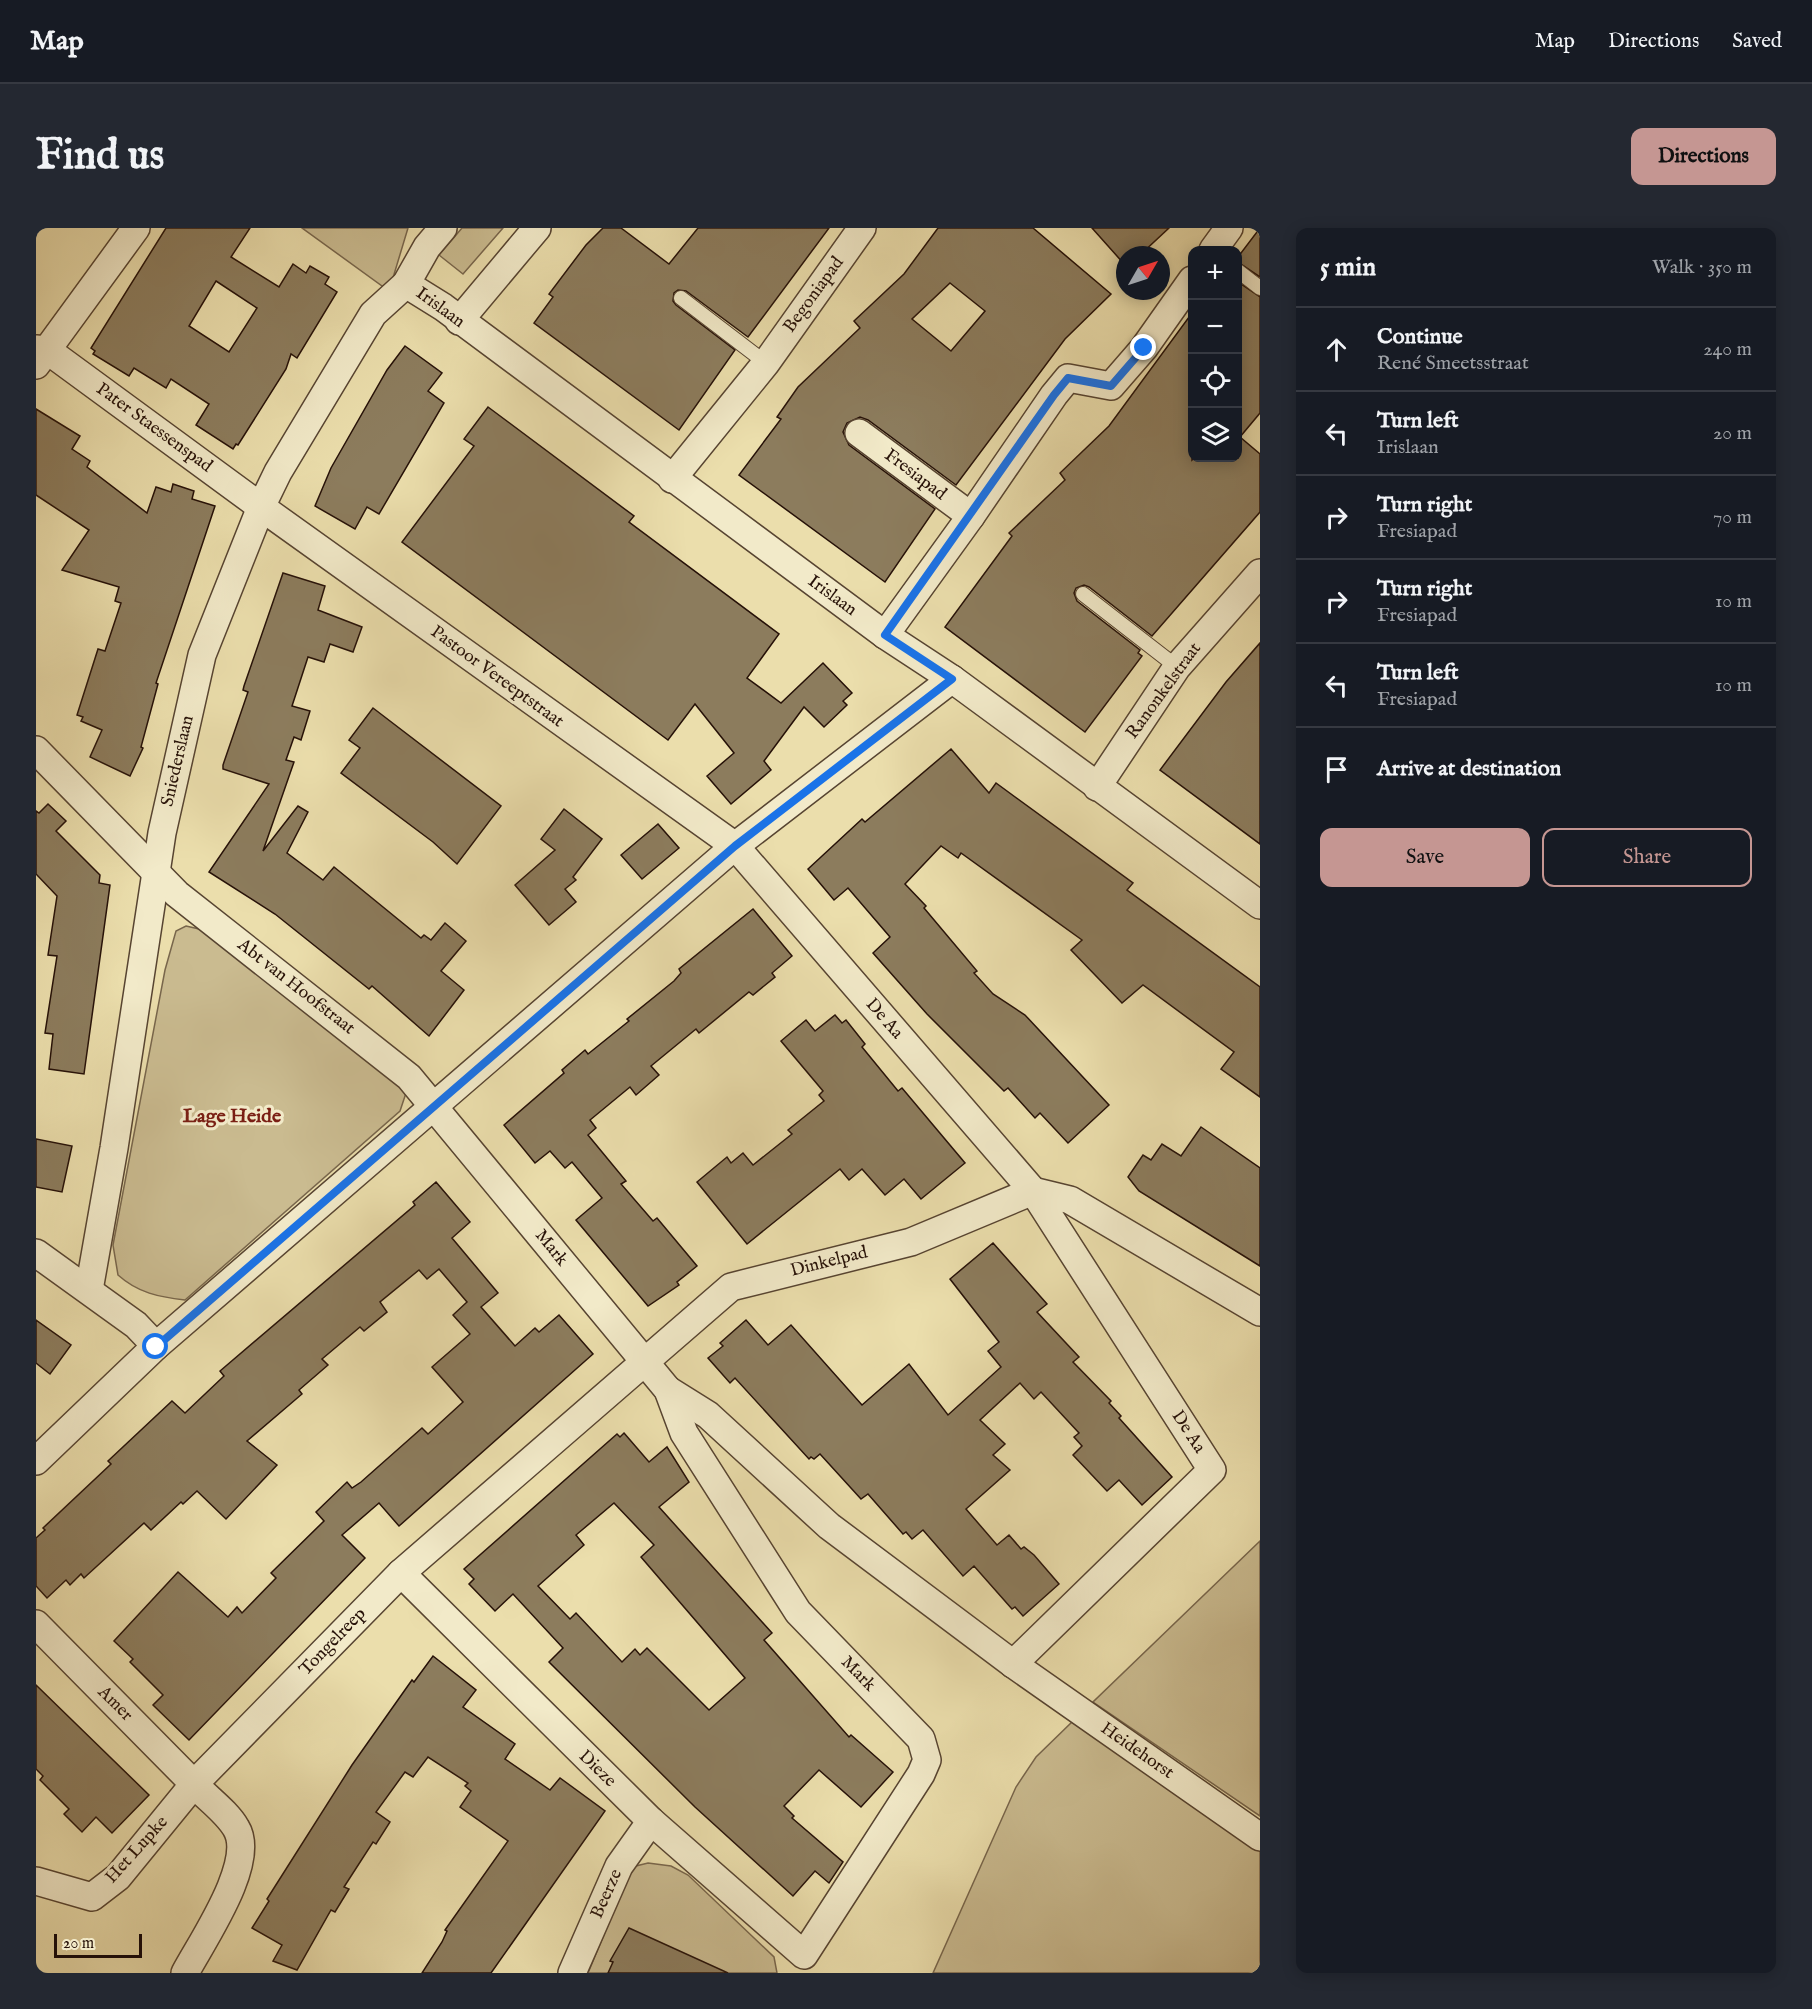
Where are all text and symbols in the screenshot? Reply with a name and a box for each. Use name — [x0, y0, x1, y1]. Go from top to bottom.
text: Map — [30, 24, 84, 59]
text: Map — [1535, 28, 1575, 55]
text: Directions — [1608, 28, 1699, 55]
text: Saved — [1732, 28, 1782, 55]
button: Directions — [1631, 128, 1776, 185]
text: Find us — [36, 130, 164, 183]
north arrow — [1116, 246, 1170, 300]
map controls — [1188, 246, 1242, 462]
button: + — [1188, 246, 1242, 300]
text: 5 min — [1320, 251, 1376, 284]
street label: Begoniapad — [779, 252, 850, 338]
text: Walk · 350 m — [1652, 255, 1752, 280]
street label: Irislaan — [411, 282, 470, 334]
button: − — [1188, 300, 1242, 354]
text: Continue — [1377, 323, 1463, 351]
icon: ahead — [1320, 333, 1353, 366]
route end — [1130, 334, 1156, 360]
text: 240 m — [1703, 337, 1752, 362]
text: René Smeetsstraat — [1377, 351, 1529, 376]
button: locate — [1188, 354, 1242, 408]
street label: Pater Staessenspad — [91, 378, 217, 478]
text: Turn left — [1377, 407, 1459, 435]
button: layers — [1188, 408, 1242, 462]
icon: left — [1320, 417, 1353, 450]
text: 20 m — [1713, 421, 1752, 446]
text: Irislaan — [1377, 435, 1439, 460]
street label: Fresiapad — [879, 444, 951, 506]
text: Turn right — [1377, 491, 1472, 519]
icon: right — [1320, 501, 1353, 534]
text: 70 m — [1713, 505, 1752, 530]
text: Fresiapad — [1377, 519, 1457, 544]
street label: Irislaan — [803, 570, 862, 622]
text: Turn right — [1377, 575, 1472, 603]
icon: right — [1320, 585, 1353, 618]
text: 10 m — [1715, 589, 1752, 614]
text: Fresiapad — [1377, 603, 1457, 628]
street label: Pastoor Vereeptstraat — [426, 621, 568, 733]
street label: Ranonkelstraat — [1121, 638, 1207, 744]
text: Turn left — [1377, 659, 1459, 687]
icon: left — [1320, 669, 1353, 702]
text: 10 m — [1715, 673, 1752, 698]
text: Fresiapad — [1377, 687, 1457, 712]
street label: Sniederslaan — [156, 713, 200, 809]
icon: arrive — [1320, 753, 1353, 786]
text: Arrive at destination — [1377, 755, 1561, 783]
button: Save — [1320, 828, 1530, 887]
button: Share — [1542, 828, 1752, 887]
street label: Abt van Hoofstraat — [232, 933, 359, 1040]
street label: De Aa — [860, 994, 908, 1044]
district label: Lage Heide — [183, 1104, 282, 1129]
street label: Mark — [529, 1225, 573, 1271]
street label: Dinkelpad — [788, 1241, 870, 1283]
route start — [142, 1333, 168, 1359]
street label: De Aa — [1166, 1406, 1210, 1458]
street label: Tongelreep — [295, 1603, 372, 1681]
street label: Mark — [836, 1651, 881, 1697]
street label: Amer — [92, 1681, 138, 1727]
street label: Heidehorst — [1096, 1717, 1178, 1785]
street label: Dieze — [573, 1745, 621, 1793]
street label: Het Lupke — [101, 1811, 173, 1889]
street label: Beerze — [586, 1866, 628, 1922]
scale bar — [54, 1931, 142, 1958]
text: 20 m — [63, 1934, 94, 1954]

